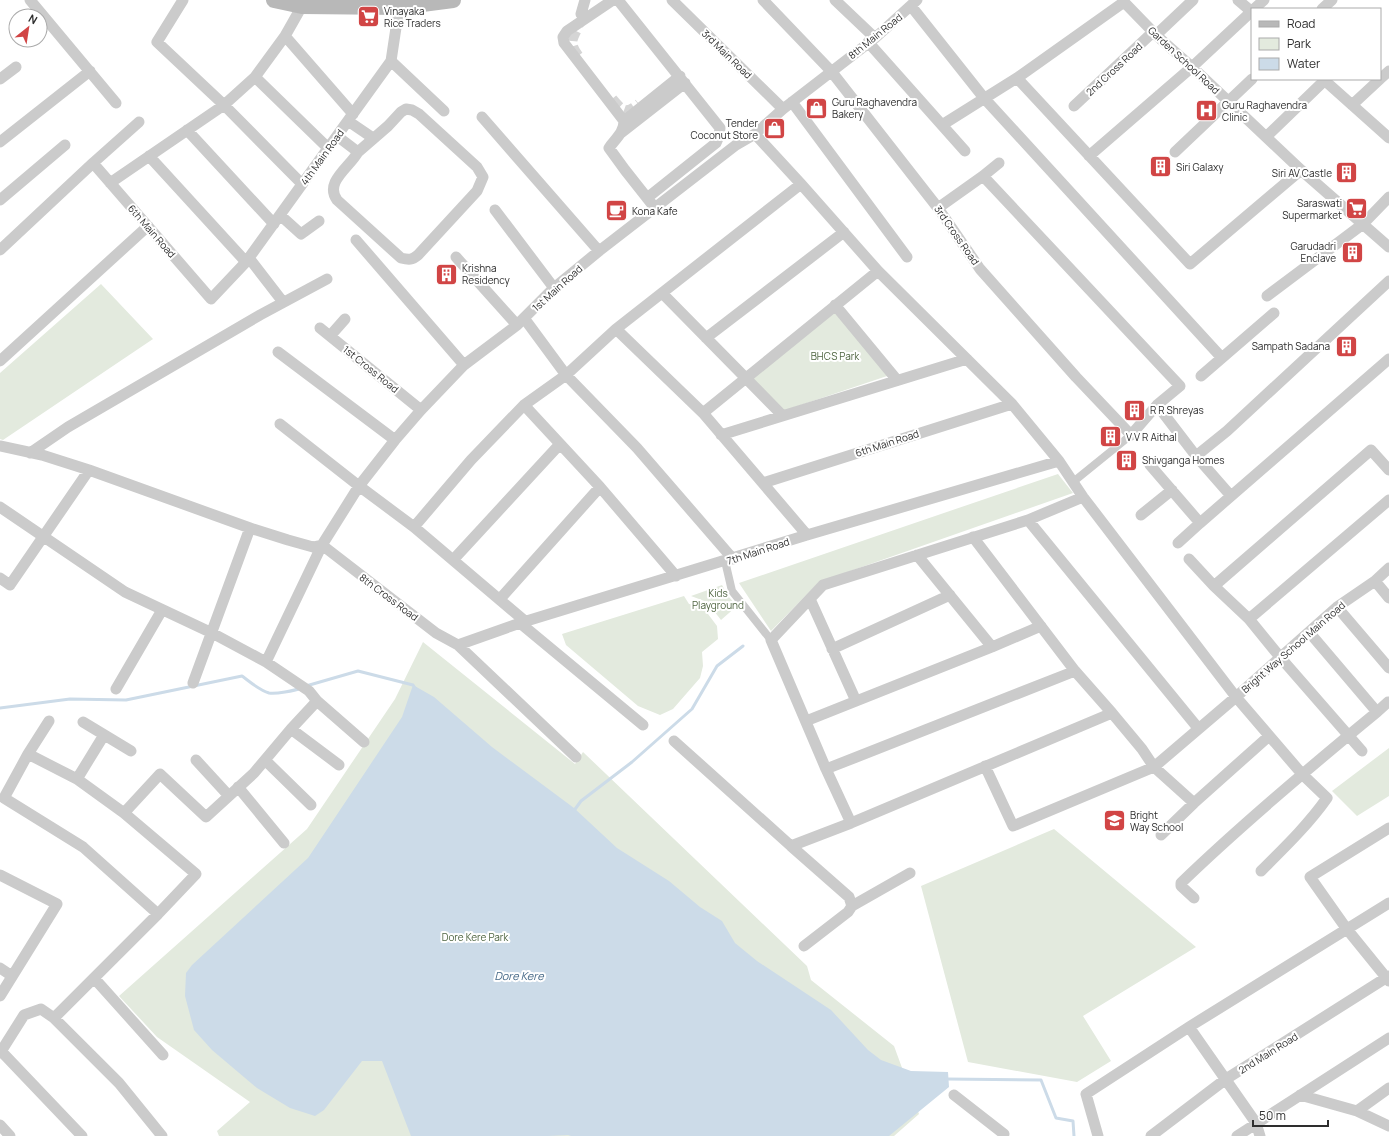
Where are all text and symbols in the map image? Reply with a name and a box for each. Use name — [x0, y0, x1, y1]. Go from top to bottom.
supermarket icon: Vinayaka Rice Traders — [356, 4, 382, 30]
place label: Vinayaka Rice Traders — [384, 4, 441, 30]
north arrow — [8, 8, 48, 48]
legend — [1251, 8, 1381, 80]
text: N — [26, 10, 41, 27]
street label: 8th Main Road — [845, 10, 905, 62]
text: Road — [1287, 15, 1315, 32]
street label: Garden School Road — [1145, 23, 1223, 97]
street label: 3rd Main Road — [699, 26, 755, 82]
text: Park — [1287, 35, 1312, 52]
street label: 2nd Cross Road — [1083, 39, 1145, 99]
text: Water — [1287, 55, 1321, 72]
shop icon: Guru Raghavendra Bakery — [804, 95, 830, 121]
place label: Guru Raghavendra Bakery — [832, 95, 917, 121]
hospital icon: Guru Raghavendra Clinic — [1194, 98, 1220, 124]
place label: Guru Raghavendra Clinic — [1222, 98, 1307, 124]
place label: Tender Coconut Store — [691, 116, 758, 142]
shop icon: Tender Coconut Store — [761, 116, 787, 142]
street label: 4th Main Road — [297, 126, 347, 188]
building icon: Siri Galaxy — [1147, 154, 1173, 180]
place label: Siri Galaxy — [1176, 160, 1224, 174]
building icon: Siri AV Castle — [1334, 160, 1360, 186]
place label: Siri AV Castle — [1272, 166, 1332, 180]
place label: Saraswati Supermarket — [1282, 196, 1342, 222]
supermarket icon: Saraswati Supermarket — [1344, 196, 1370, 222]
cafe icon: Kona Kafe — [604, 198, 630, 224]
street label: 6th Main Road — [125, 201, 179, 261]
street label: 3rd Cross Road — [931, 202, 983, 268]
place label: Kona Kafe — [632, 204, 678, 218]
place label: Garudadri Enclave — [1291, 239, 1336, 265]
building icon: Garudadri Enclave — [1339, 239, 1365, 265]
building icon: Krishna Residency — [434, 261, 460, 287]
place label: Krishna Residency — [462, 261, 511, 287]
street label: 1st Main Road — [529, 262, 585, 314]
building icon: Sampath Sadana — [1333, 333, 1359, 359]
place label: Sampath Sadana — [1252, 339, 1330, 353]
street label: 1st Cross Road — [340, 342, 402, 396]
park label: BHCS Park — [811, 349, 860, 363]
building icon: R R Shreyas — [1122, 397, 1148, 423]
place label: R R Shreyas — [1150, 403, 1204, 417]
building icon: V V R Aithal — [1098, 424, 1124, 450]
street label: 6th Main Road — [853, 426, 921, 460]
place label: V V R Aithal — [1126, 430, 1177, 444]
building icon: Shivganga Homes — [1113, 447, 1139, 473]
place label: Shivganga Homes — [1142, 453, 1225, 467]
street label: 7th Main Road — [725, 534, 791, 568]
street label: 8th Cross Road — [357, 570, 421, 624]
park label: Kids Playground — [692, 586, 744, 612]
street label: Bright Way School Main Road — [1238, 598, 1348, 696]
school or university icon: Bright Way School — [1102, 808, 1128, 834]
place label: Bright Way School — [1130, 808, 1183, 834]
park label: Dore Kere Park — [442, 930, 509, 944]
water label: Dore Kere — [494, 968, 544, 983]
street label: 2nd Main Road — [1236, 1029, 1300, 1077]
scale bar — [1253, 1102, 1328, 1128]
text: 50 m — [1259, 1107, 1286, 1124]

